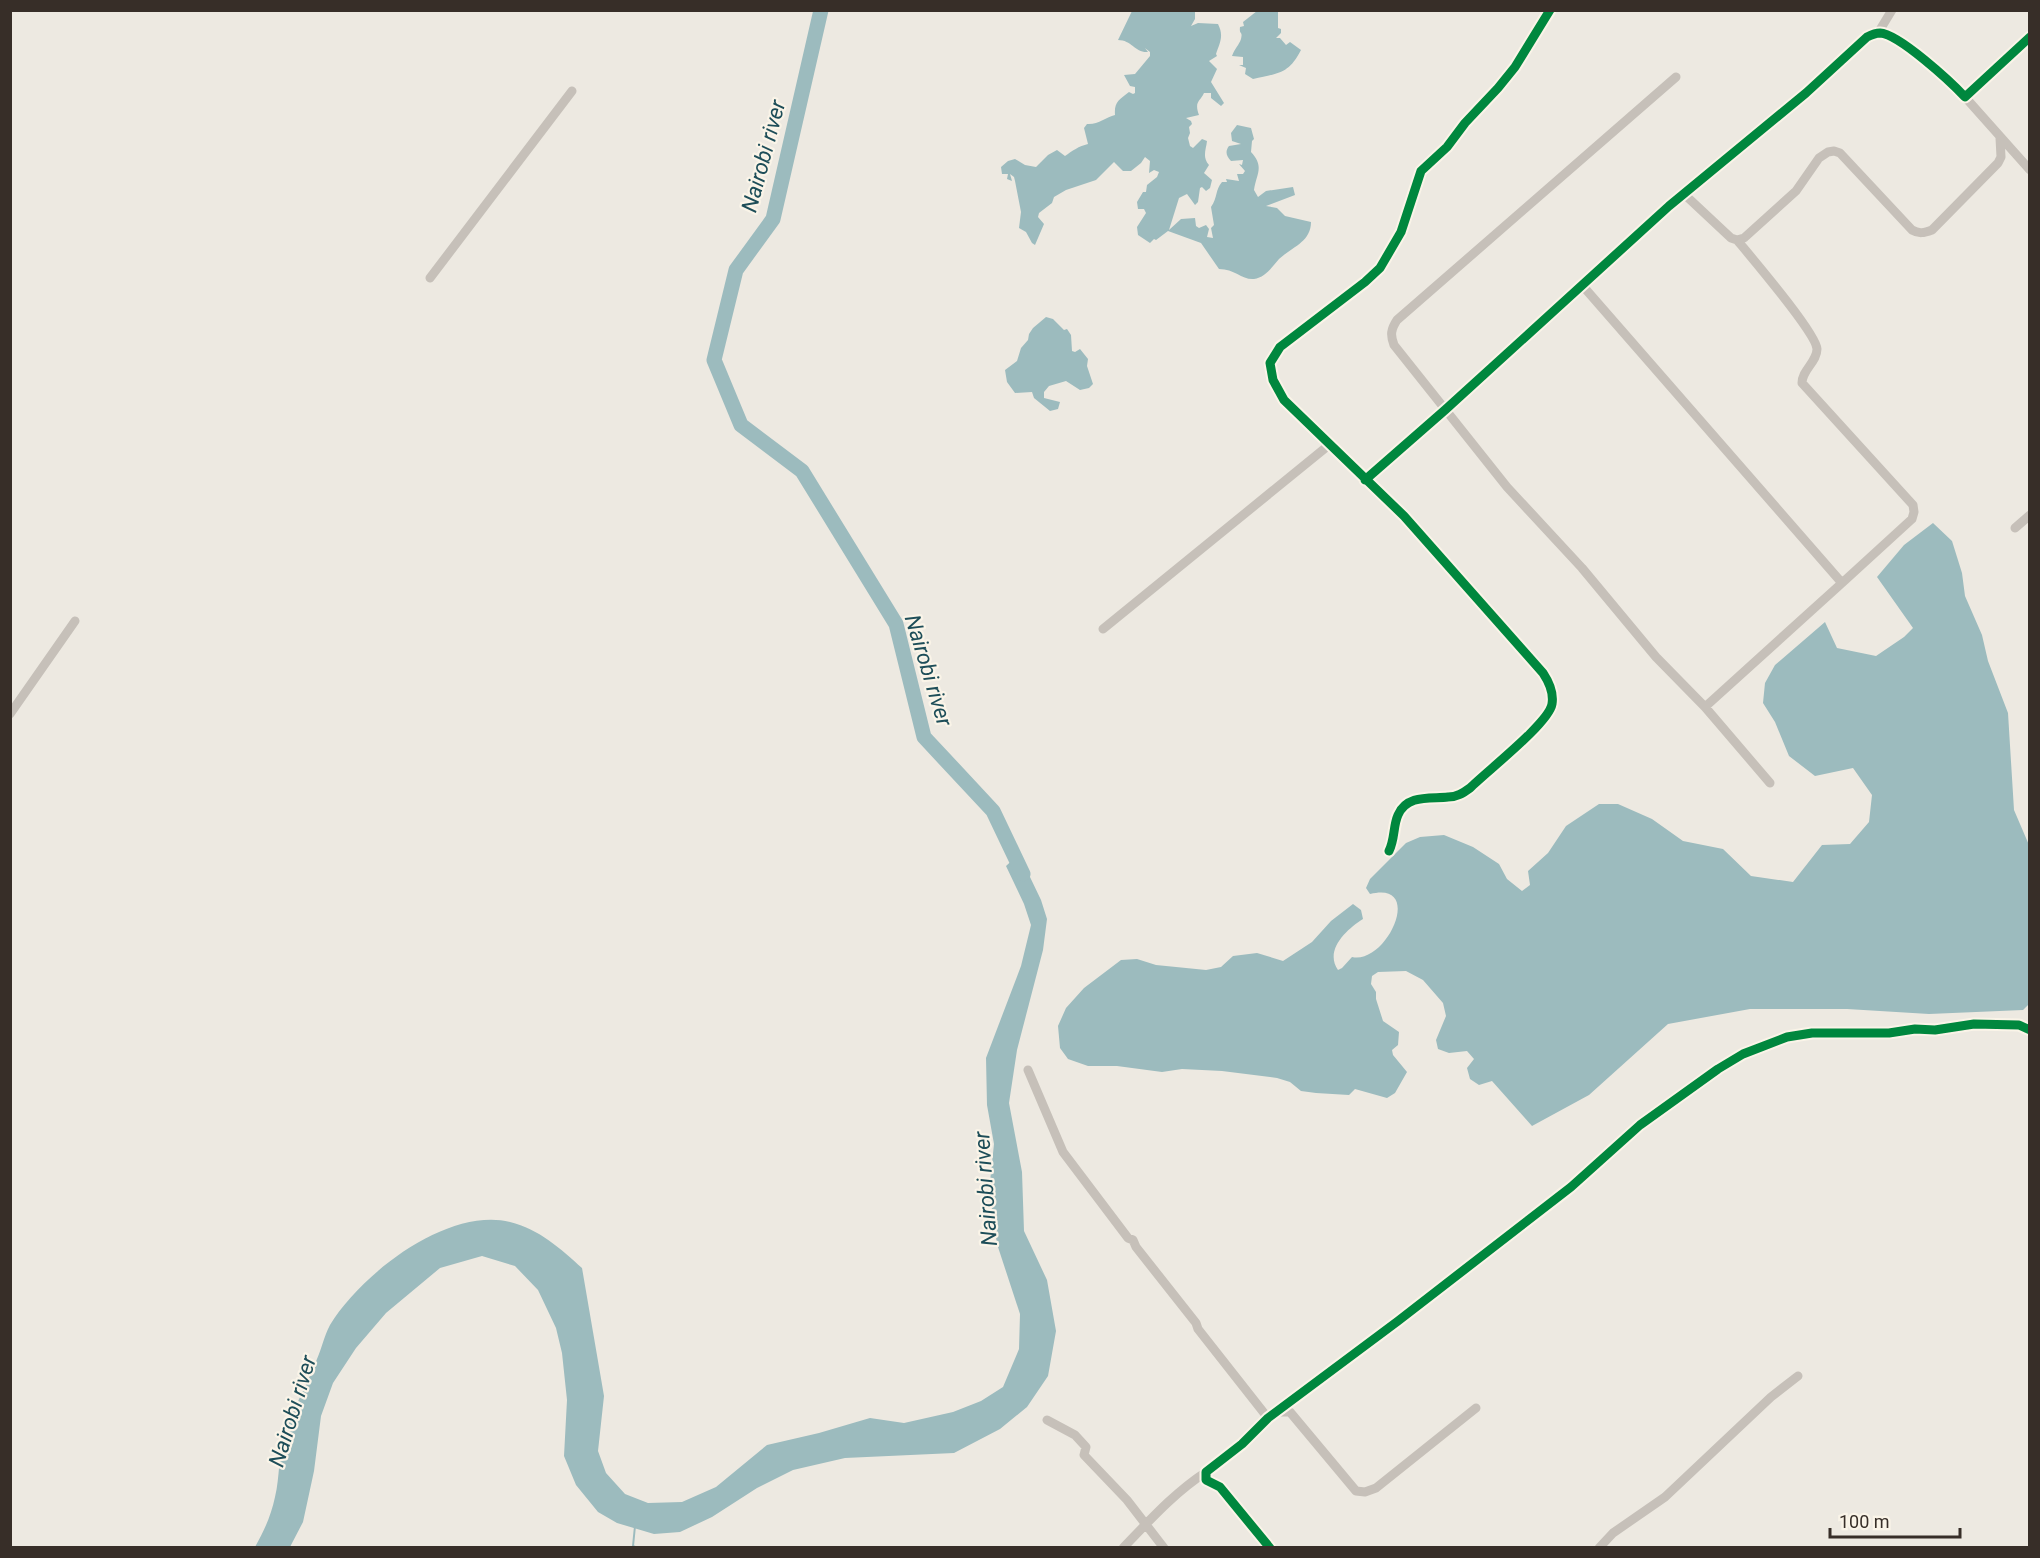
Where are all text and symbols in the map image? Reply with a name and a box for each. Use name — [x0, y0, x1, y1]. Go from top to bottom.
water label: Nairobi river — [737, 97, 791, 215]
water label: Nairobi river — [900, 612, 958, 729]
water label: Nairobi river — [969, 1130, 1002, 1247]
water label: Nairobi river — [264, 1352, 321, 1470]
scale bar — [1830, 1501, 1960, 1539]
text: 100 m — [1839, 1511, 1890, 1532]

